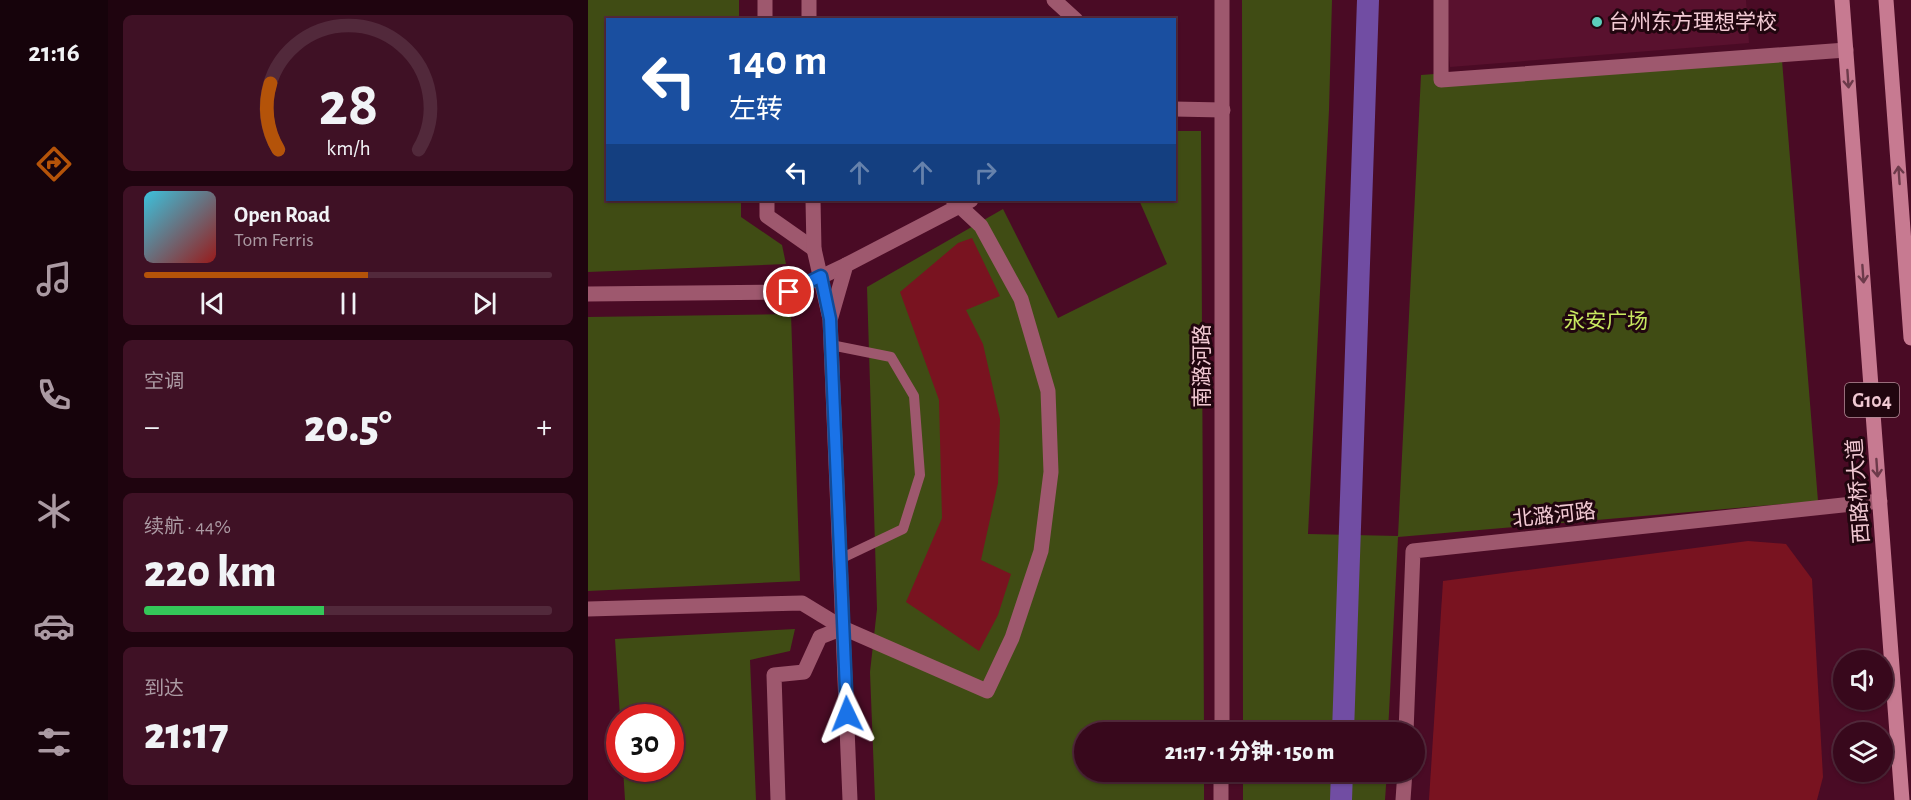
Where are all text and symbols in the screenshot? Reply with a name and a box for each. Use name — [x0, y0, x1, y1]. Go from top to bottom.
place label: 台州东方理想学校 — [1609, 11, 1777, 33]
marker: 台州东方理想学校 — [1590, 15, 1604, 29]
text: 21:16 — [28, 39, 80, 66]
text: 140 m — [729, 40, 827, 82]
icon: left — [630, 42, 708, 120]
one-way arrow — [1843, 69, 1854, 89]
text: 28 — [318, 74, 378, 136]
text: 左转 — [729, 96, 783, 123]
text: km/h — [326, 138, 370, 159]
icon: directions — [33, 143, 75, 185]
icon: left — [780, 156, 813, 189]
icon: ahead — [843, 156, 876, 189]
icon: ahead — [906, 156, 939, 189]
icon: right — [969, 156, 1002, 189]
one-way arrow — [1893, 166, 1904, 186]
text: Open Road — [234, 204, 330, 226]
text: Tom Ferris — [234, 230, 314, 250]
icon: music — [33, 258, 75, 300]
one-way arrow — [1858, 263, 1869, 283]
pin — [763, 266, 814, 317]
icon: arrive — [772, 275, 805, 308]
icon: previous — [196, 287, 229, 320]
icon: pause — [332, 287, 365, 320]
icon: next — [468, 287, 501, 320]
park label: 永安广场 — [1564, 310, 1648, 332]
street label: 南潞河路 — [1191, 324, 1213, 408]
text: 空调 — [144, 372, 184, 392]
icon: phone — [33, 374, 75, 416]
road number: G104 — [1845, 383, 1899, 417]
text: 20.5° — [304, 405, 392, 450]
text: − — [144, 411, 160, 444]
text: + — [536, 411, 552, 444]
street label: 西路桥大道 — [1843, 438, 1873, 544]
one-way arrow — [1872, 458, 1883, 478]
icon: climate — [33, 490, 75, 532]
street label: 北潞河路 — [1511, 500, 1597, 530]
text: 续航 · 44% — [144, 517, 231, 537]
text: 220 km — [144, 550, 276, 595]
icon: car — [33, 605, 75, 647]
map controls — [1833, 650, 1893, 782]
button: sound — [1833, 650, 1893, 710]
text: 到达 — [144, 679, 184, 699]
position arrow — [815, 682, 879, 746]
speed limit sign: 30 — [606, 704, 684, 782]
text: 21:17 — [144, 712, 229, 757]
icon: filters — [33, 721, 75, 763]
button: layers — [1833, 722, 1893, 782]
text: 21:17 · 1 分钟 · 150 m — [1165, 741, 1334, 763]

